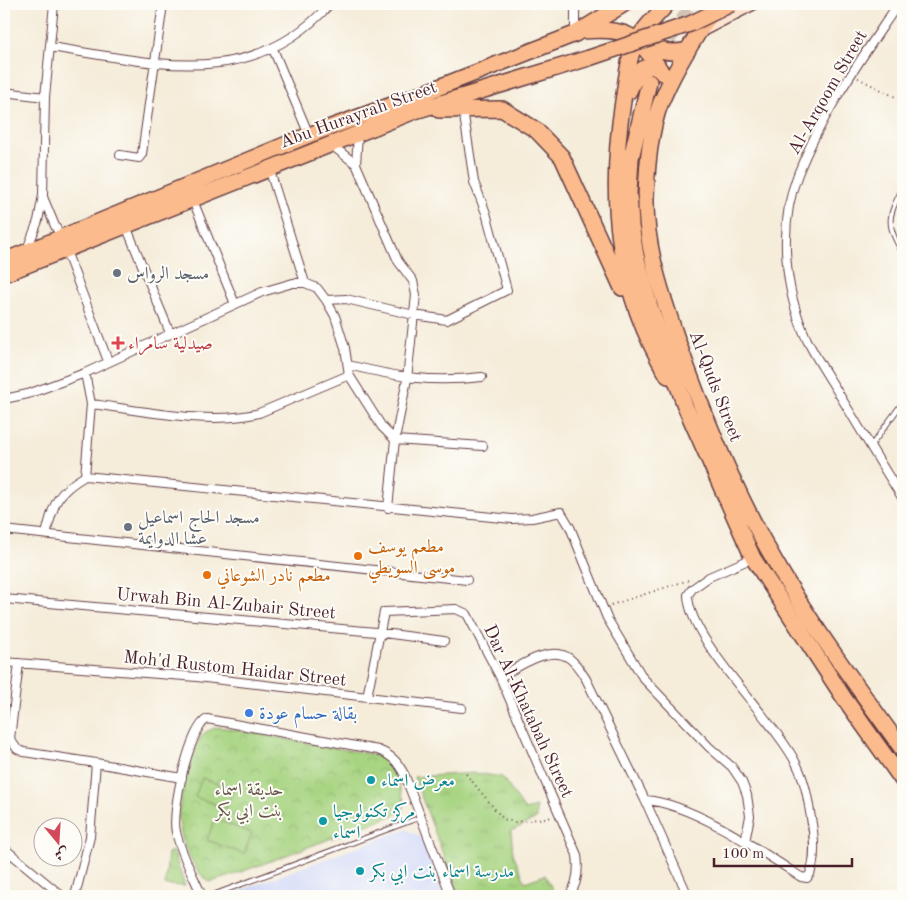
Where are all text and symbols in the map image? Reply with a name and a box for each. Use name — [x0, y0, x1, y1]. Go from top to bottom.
street label: Al-Arqoom Street — [785, 27, 871, 158]
street label: Abu Hurayrah Street — [277, 78, 439, 152]
place label: مسجد الرواس — [127, 265, 209, 284]
marker: مسجد الرواس — [111, 267, 123, 279]
street label: Al-Quds Street — [686, 328, 745, 444]
place label: صيدلية سامراء — [128, 335, 213, 356]
marker: صيدلية سامراء — [112, 337, 124, 349]
place label: مسجد الحاج اسماعيل عشا الدوايمة — [138, 509, 260, 549]
marker: مسجد الحاج اسماعيل عشا الدوايمة — [122, 521, 134, 533]
place label: مطعم يوسف موسى السويطي — [368, 538, 455, 584]
marker: مطعم يوسف موسى السويطي — [352, 550, 364, 562]
place label: مطعم نادر الشوعاني — [217, 567, 331, 592]
marker: مطعم نادر الشوعاني — [201, 569, 213, 581]
street label: Urwah Bin Al-Zubair Street — [115, 585, 336, 623]
street label: Dar Al-Khatabah Street — [480, 622, 576, 801]
street label: Moh'd Rustom Haidar Street — [123, 648, 347, 690]
place label: بقالة حسام عودة — [259, 705, 357, 729]
marker: بقالة حسام عودة — [243, 707, 255, 719]
place label: معرض اسماء — [381, 772, 455, 792]
marker: معرض اسماء — [365, 774, 377, 786]
park label: حديقة اسماء بنت ابي بكر — [214, 781, 283, 825]
place label: مركز تكنولوجيا اسماء — [333, 801, 415, 842]
marker: مركز تكنولوجيا اسماء — [317, 815, 329, 827]
north arrow — [32, 818, 82, 868]
scale bar — [714, 835, 852, 867]
text: ش — [53, 845, 70, 862]
text: 100 m — [722, 847, 764, 862]
place label: مدرسة اسماء بنت ابي بكر — [368, 862, 514, 886]
marker: مدرسة اسماء بنت ابي بكر — [354, 865, 366, 877]

